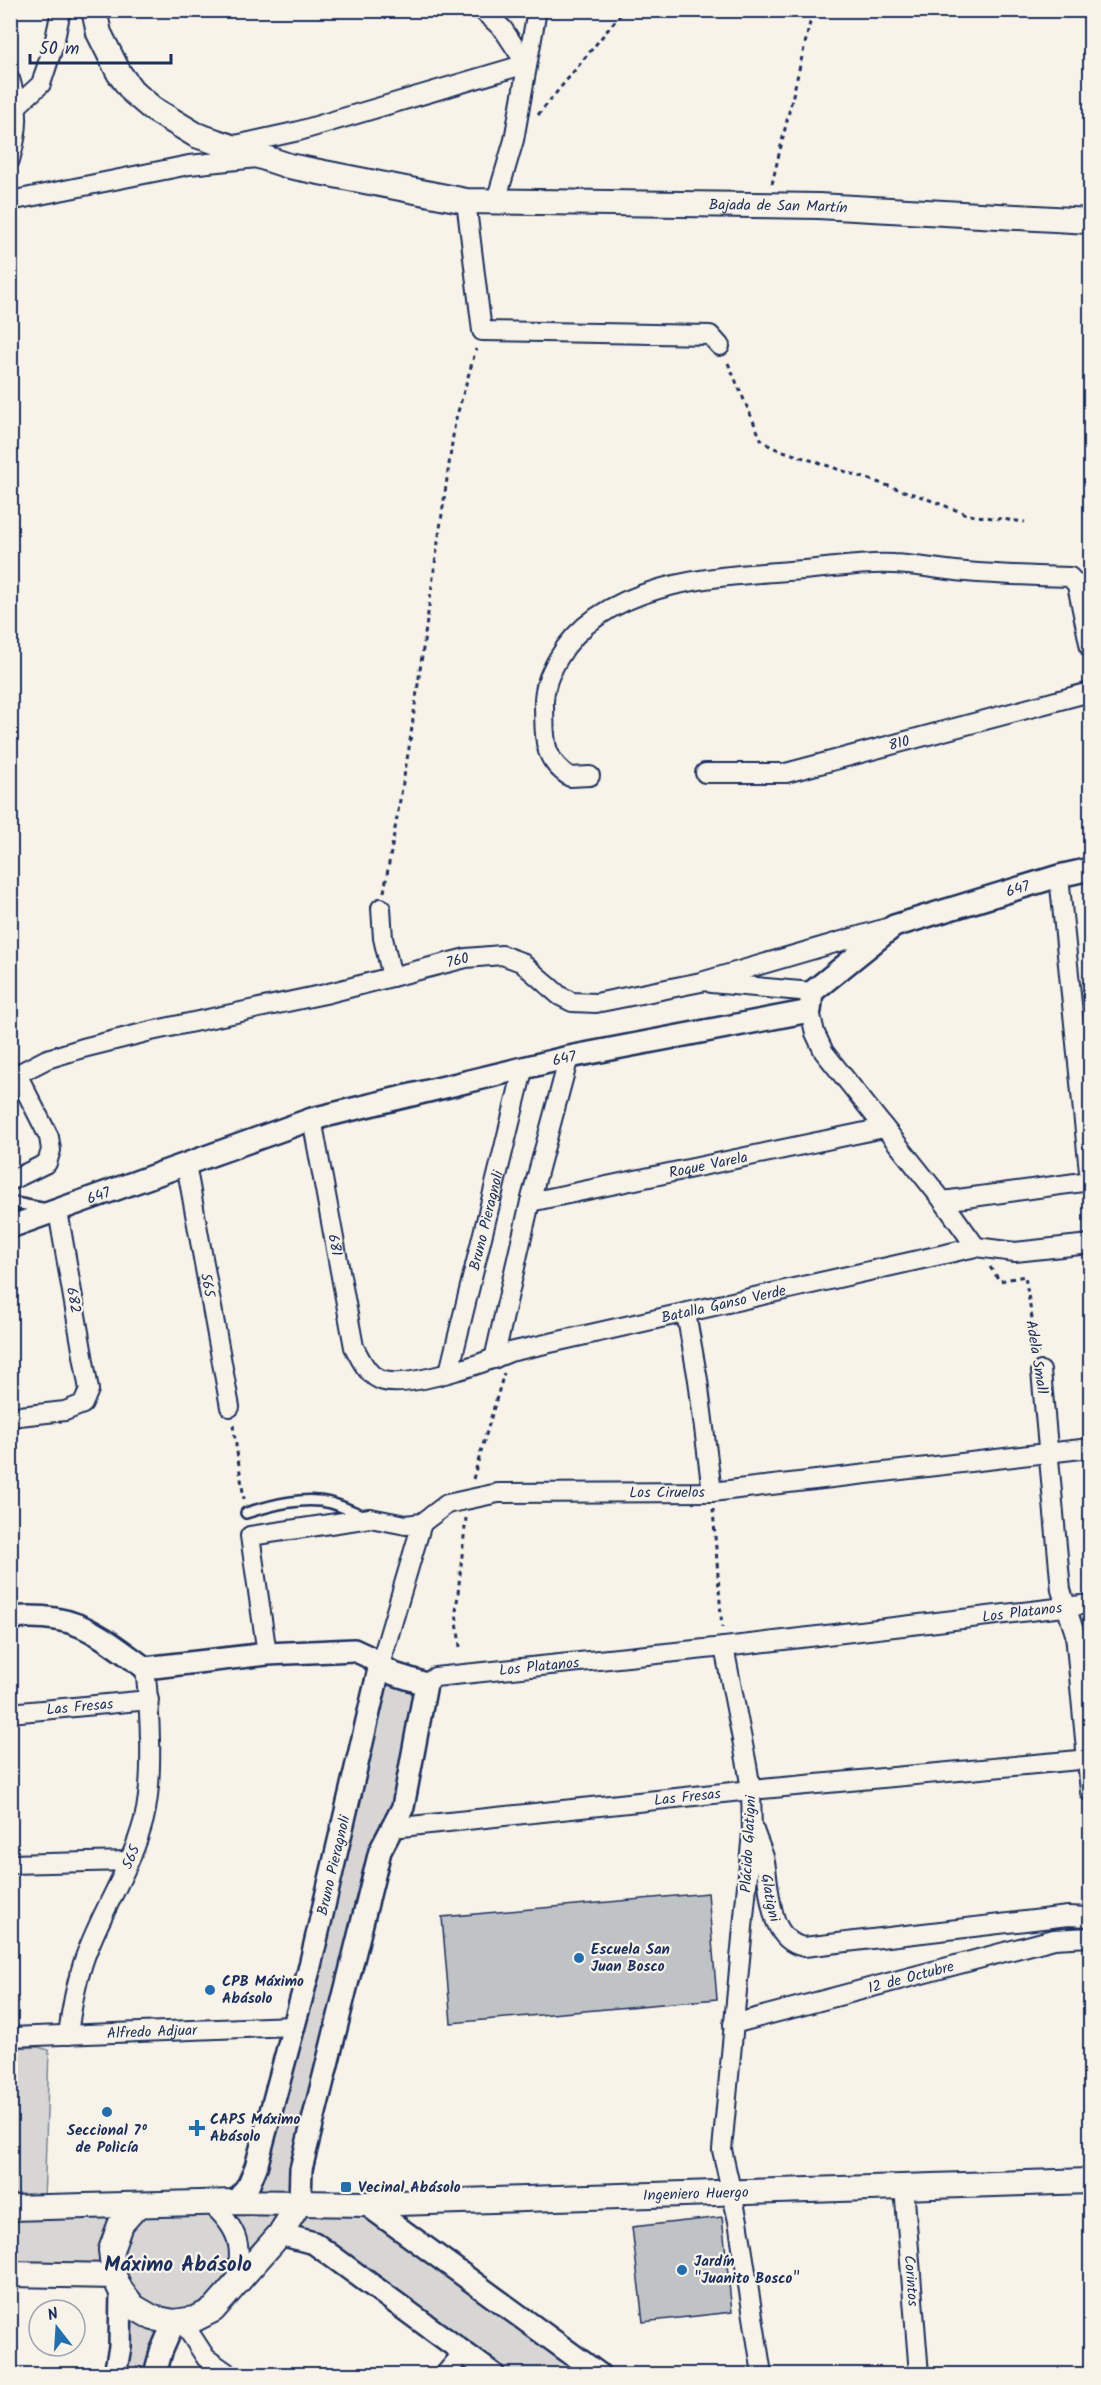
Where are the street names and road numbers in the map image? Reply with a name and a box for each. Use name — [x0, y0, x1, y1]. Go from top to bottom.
street label: Bajada de San Martín — [709, 193, 848, 221]
street label: 810 — [886, 729, 913, 758]
street label: 647 — [1003, 874, 1034, 904]
street label: 760 — [444, 947, 472, 976]
street label: 647 — [550, 1045, 579, 1074]
street label: Roque Varela — [667, 1146, 750, 1186]
street label: Bruno Pieragnoli — [463, 1167, 511, 1273]
street label: 647 — [84, 1181, 115, 1212]
street label: 681 — [320, 1232, 348, 1258]
street label: 565 — [193, 1271, 221, 1300]
street label: Batalla Ganso Verde — [659, 1279, 789, 1331]
street label: 682 — [59, 1285, 87, 1315]
street label: Adela Small — [1018, 1319, 1054, 1396]
street label: Los Ciruelos — [629, 1481, 706, 1505]
street label: Los Platanos — [981, 1596, 1064, 1630]
street label: Los Platanos — [498, 1651, 581, 1683]
street label: Las Fresas — [45, 1692, 115, 1723]
street label: Las Fresas — [653, 1782, 723, 1813]
street label: Plácido Glatigni — [734, 1793, 764, 1893]
street label: Bruno Pieragnoli — [311, 1812, 358, 1918]
street label: 565 — [116, 1841, 148, 1874]
street label: Glatigni — [754, 1873, 787, 1927]
street label: 12 de Octubre — [865, 1955, 957, 2001]
street label: Alfredo Adjuar — [106, 2019, 198, 2046]
street label: Ingeniero Huergo — [643, 2181, 749, 2208]
street label: Corintos — [897, 2254, 925, 2308]

